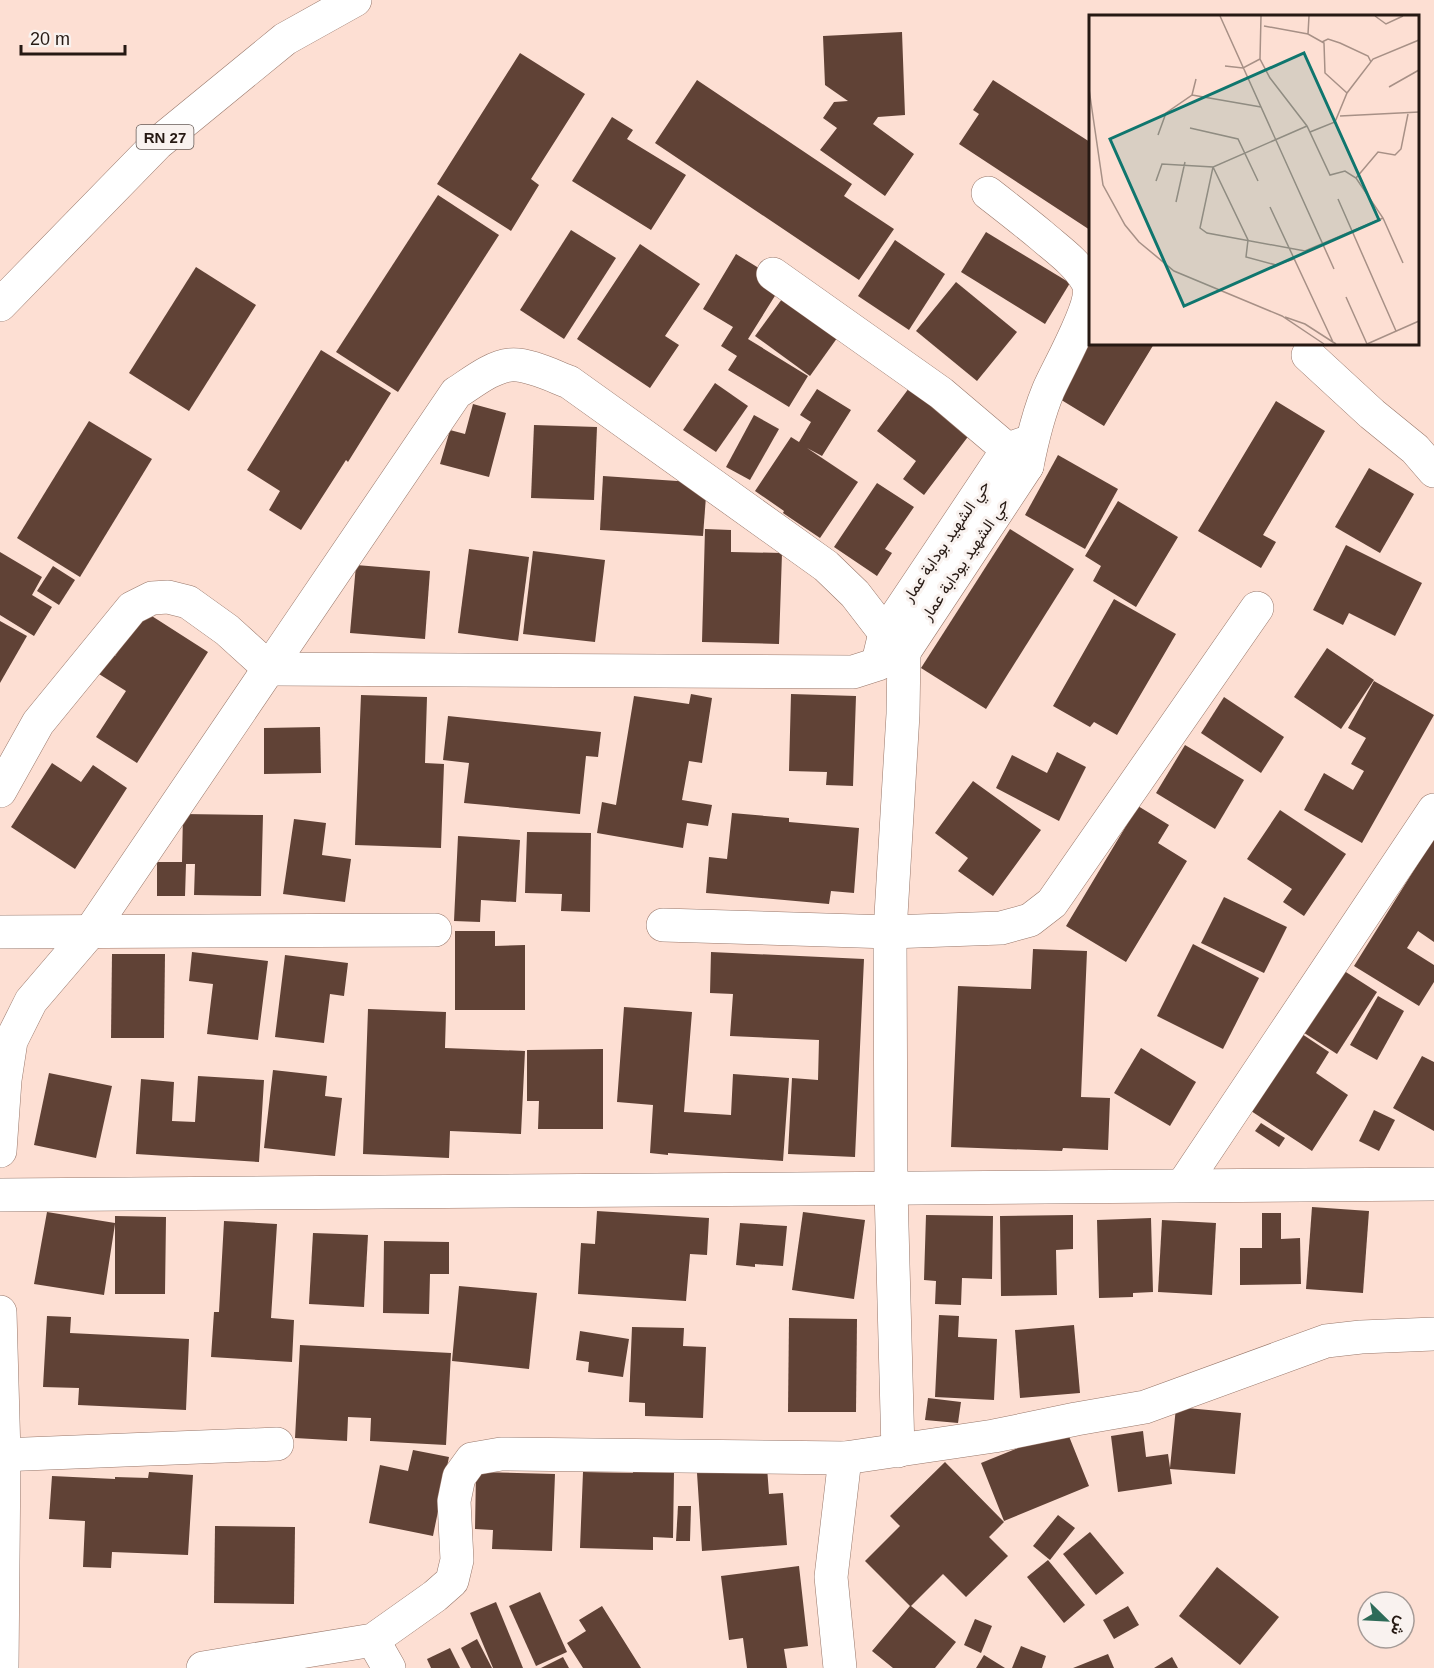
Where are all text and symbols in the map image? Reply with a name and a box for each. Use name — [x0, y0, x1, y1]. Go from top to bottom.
inset map — [1089, 15, 1419, 345]
scale bar — [21, 18, 124, 56]
text: 20 m — [30, 29, 70, 49]
road number: RN 27 — [136, 125, 194, 149]
street label: حي الشهيد بودابة عمار — [899, 477, 997, 608]
street label: حي الشهيد يودابة عمار — [917, 495, 1016, 627]
north arrow — [1356, 1590, 1416, 1650]
text: ش — [1387, 1613, 1411, 1638]

